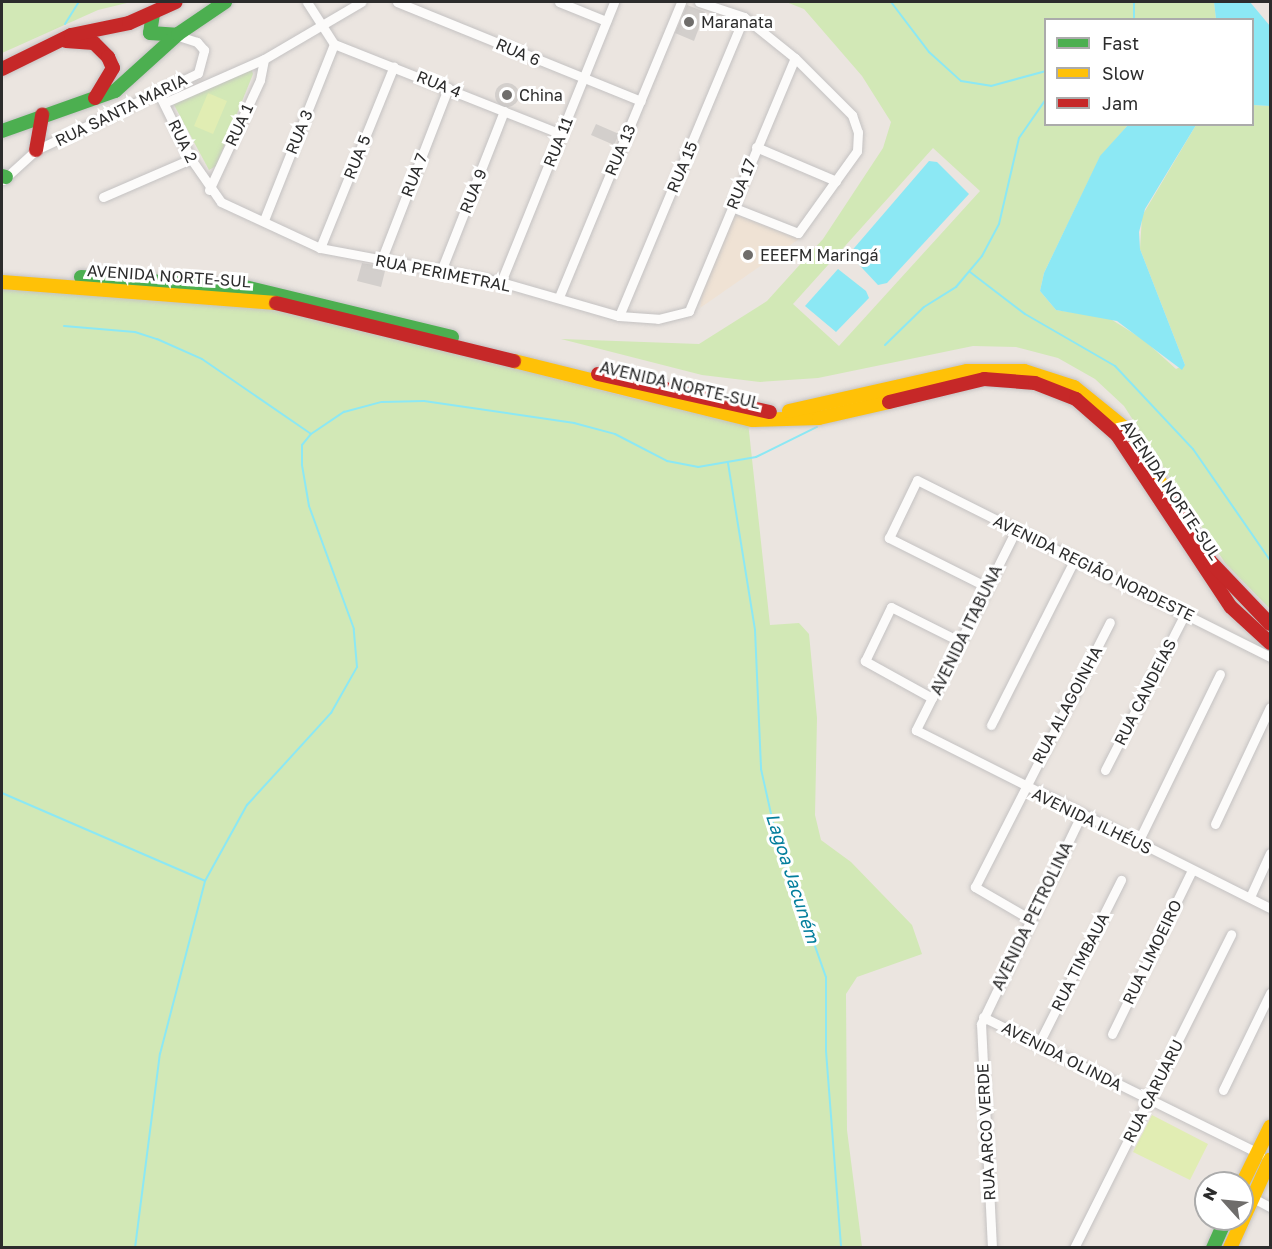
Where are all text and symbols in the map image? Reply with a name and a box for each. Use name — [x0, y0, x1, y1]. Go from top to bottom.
place label: Maranata — [701, 12, 773, 32]
marker: Maranata — [682, 15, 696, 29]
legend — [1044, 18, 1254, 126]
text: Fast — [1102, 32, 1139, 54]
street label: RUA 6 — [493, 34, 543, 70]
text: Slow — [1102, 62, 1144, 84]
street label: RUA 4 — [414, 66, 464, 102]
street label: RUA SANTA MARIA — [52, 70, 190, 150]
place label: China — [519, 85, 563, 105]
marker: China — [500, 88, 514, 102]
text: Jam — [1102, 92, 1138, 114]
street label: RUA 1 — [221, 101, 257, 149]
street label: RUA 3 — [281, 107, 317, 157]
street label: RUA 11 — [539, 114, 577, 170]
street label: RUA 2 — [164, 116, 202, 166]
street label: RUA 13 — [601, 122, 639, 178]
street label: RUA 5 — [339, 132, 375, 182]
street label: RUA 15 — [663, 139, 701, 195]
street label: RUA 7 — [397, 150, 431, 200]
street label: RUA 17 — [722, 156, 760, 212]
street label: RUA 9 — [455, 166, 491, 216]
place label: EEEFM Maringá — [760, 245, 879, 265]
marker: EEEFM Maringá — [741, 248, 755, 262]
street label: RUA PERIMETRAL — [374, 250, 512, 296]
street label: AVENIDA NORTE-SUL — [86, 261, 252, 291]
street label: AVENIDA NORTE-SUL — [598, 357, 762, 413]
street label: AVENIDA NORTE-SUL — [1117, 417, 1225, 563]
street label: AVENIDA REGIÃO NORDESTE — [990, 511, 1198, 625]
street label: AVENIDA ITABUNA — [926, 562, 1006, 698]
street label: RUA CANDEIAS — [1110, 636, 1180, 748]
street label: RUA ALAGOINHA — [1028, 643, 1106, 767]
street label: AVENIDA ILHÉUS — [1029, 784, 1155, 858]
water label: Lagoa Jacuném — [762, 810, 824, 946]
street label: AVENIDA PETROLINA — [988, 839, 1076, 993]
street label: RUA LIMOEIRO — [1118, 897, 1186, 1007]
street label: RUA TIMBAUA — [1047, 910, 1113, 1014]
street label: AVENIDA OLINDA — [999, 1017, 1125, 1095]
street label: RUA CARUARU — [1119, 1036, 1187, 1146]
street label: RUA ARCO VERDE — [973, 1063, 999, 1201]
north arrow — [1194, 1171, 1254, 1231]
text: N — [1198, 1184, 1221, 1204]

